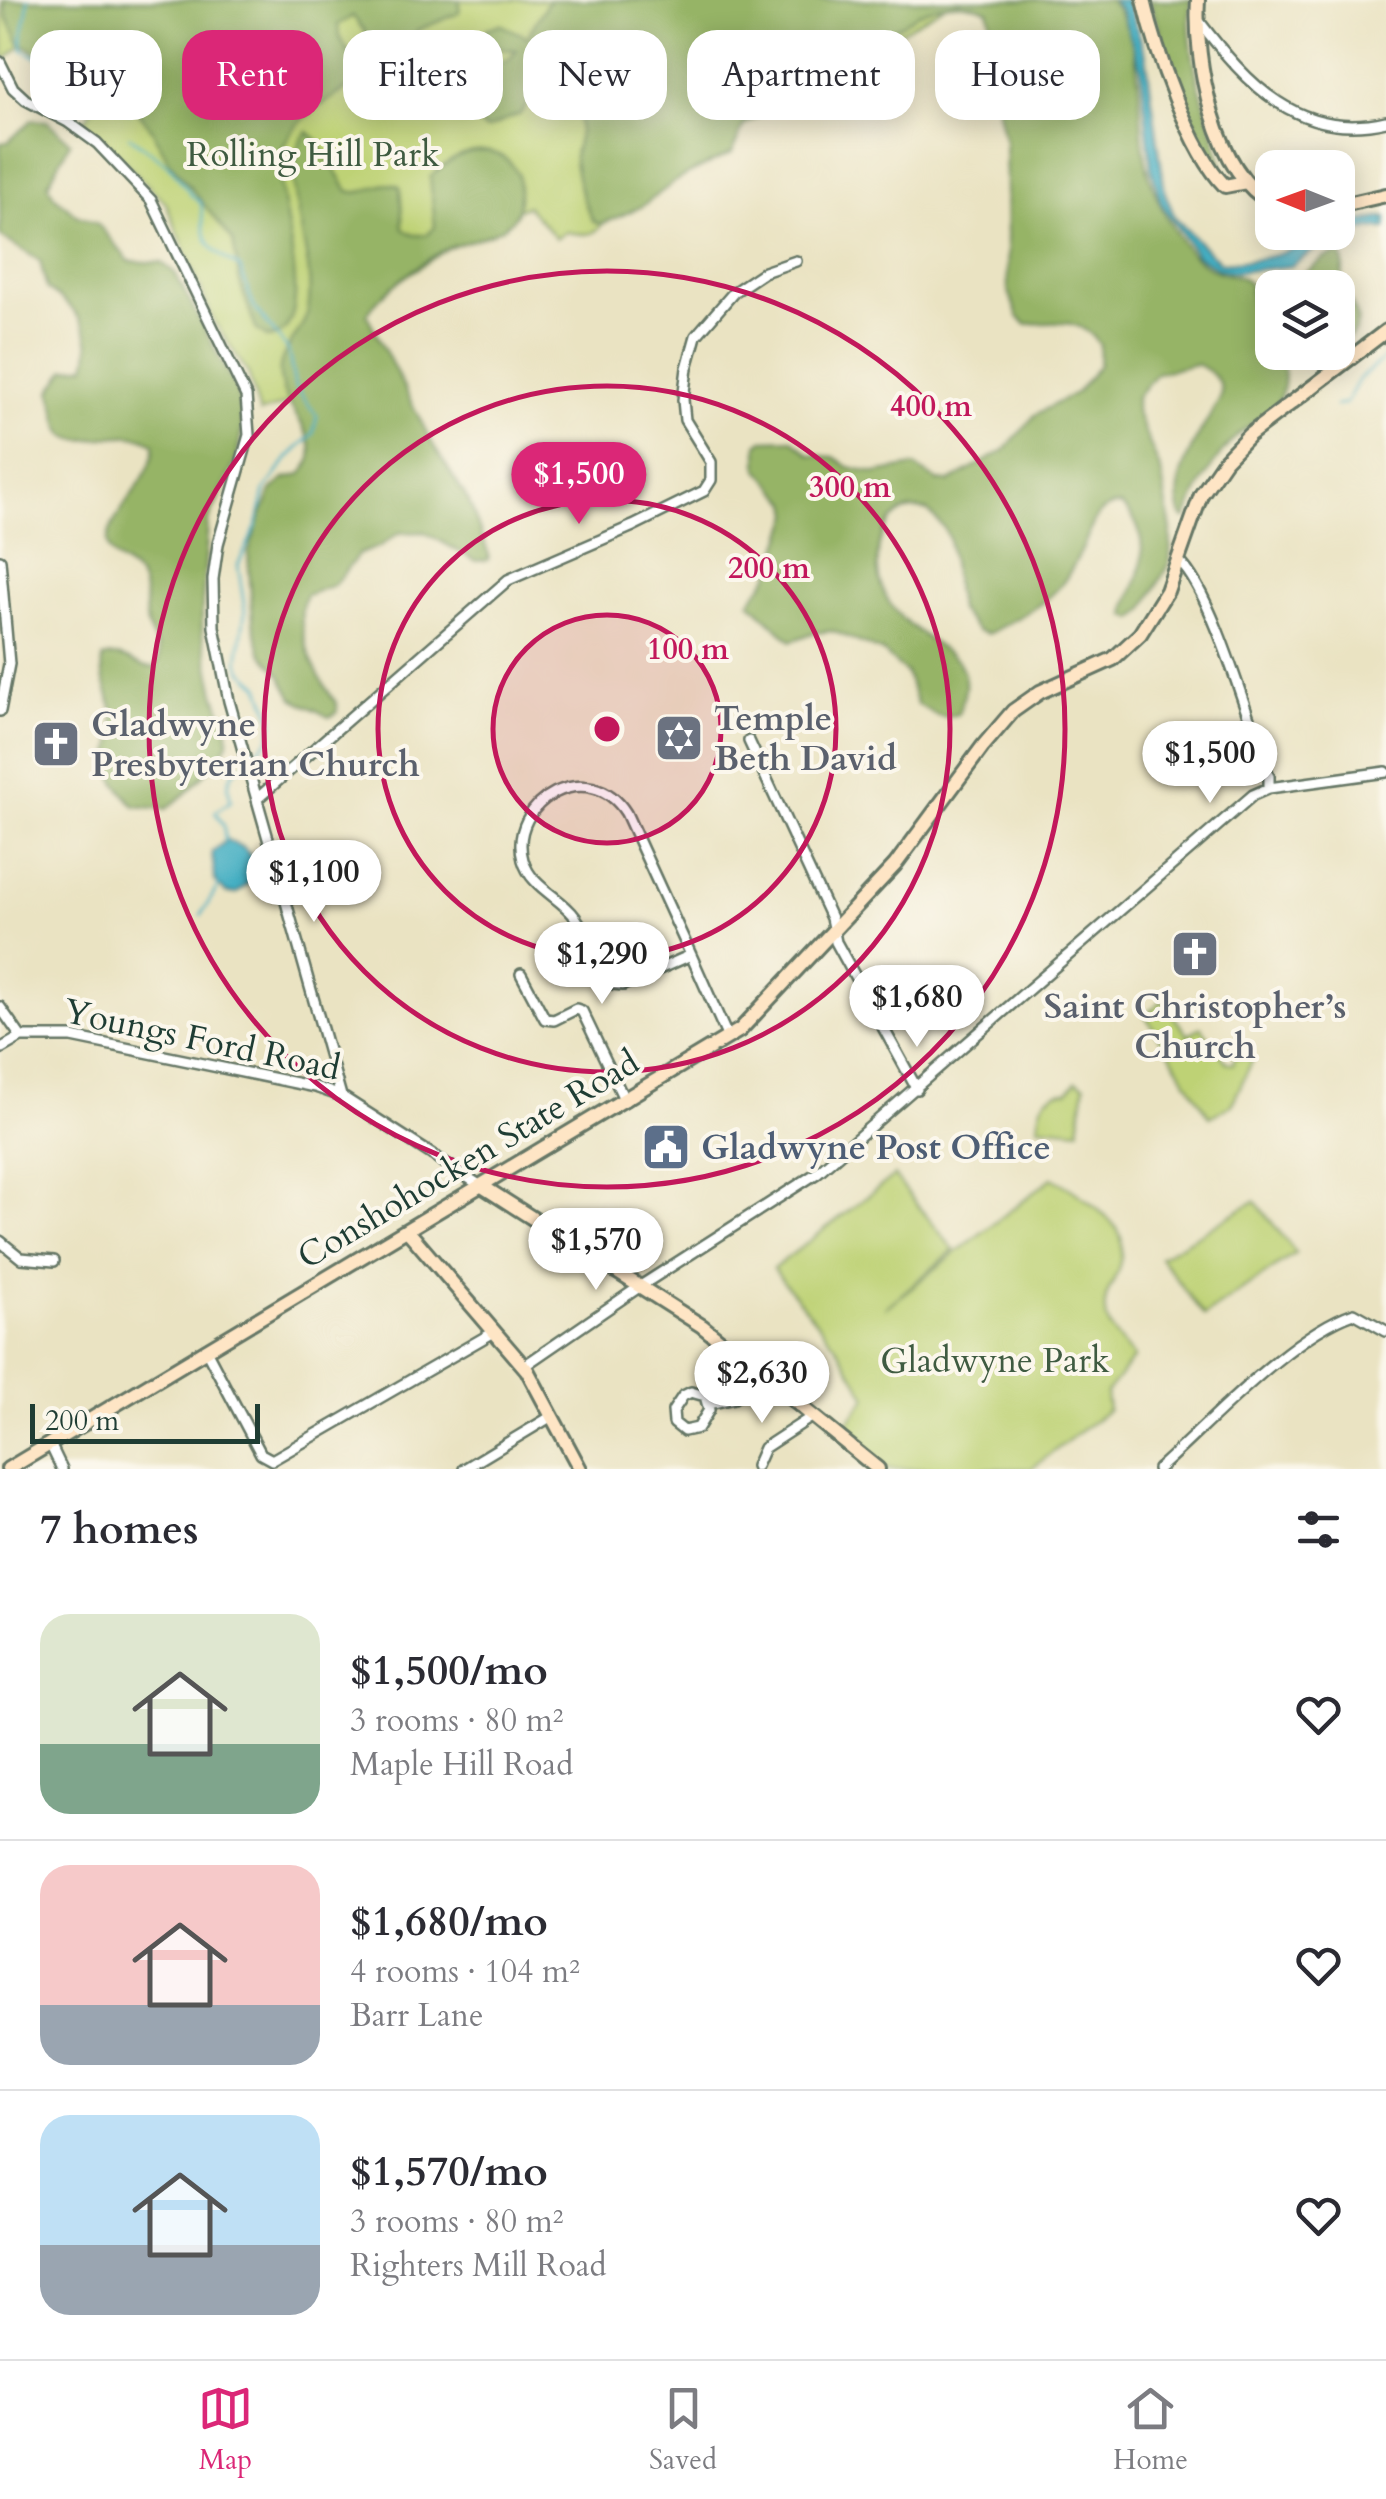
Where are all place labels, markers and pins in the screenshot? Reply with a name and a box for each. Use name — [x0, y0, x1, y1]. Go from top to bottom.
pin: $1,500 — [498, 442, 660, 527]
place label: Temple Beth David — [714, 695, 897, 783]
place label: Gladwyne Presbyterian Church — [91, 701, 420, 789]
centre of rings — [589, 711, 625, 747]
synagogue icon: Temple Beth David — [653, 712, 705, 764]
church icon: Gladwyne Presbyterian Church — [30, 718, 82, 770]
pin: $1,500 — [1129, 721, 1291, 806]
pin: $1,100 — [233, 840, 395, 925]
pin: $1,290 — [521, 922, 683, 1007]
church icon: Saint Christopher’s Church — [1169, 928, 1221, 980]
pin: $1,680 — [836, 965, 998, 1050]
place label: Saint Christopher’s Church — [1044, 983, 1346, 1071]
public building icon: Gladwyne Post Office — [640, 1121, 692, 1173]
place label: Gladwyne Post Office — [701, 1124, 1051, 1172]
pin: $1,570 — [515, 1208, 677, 1293]
pin: $2,630 — [681, 1341, 843, 1426]

